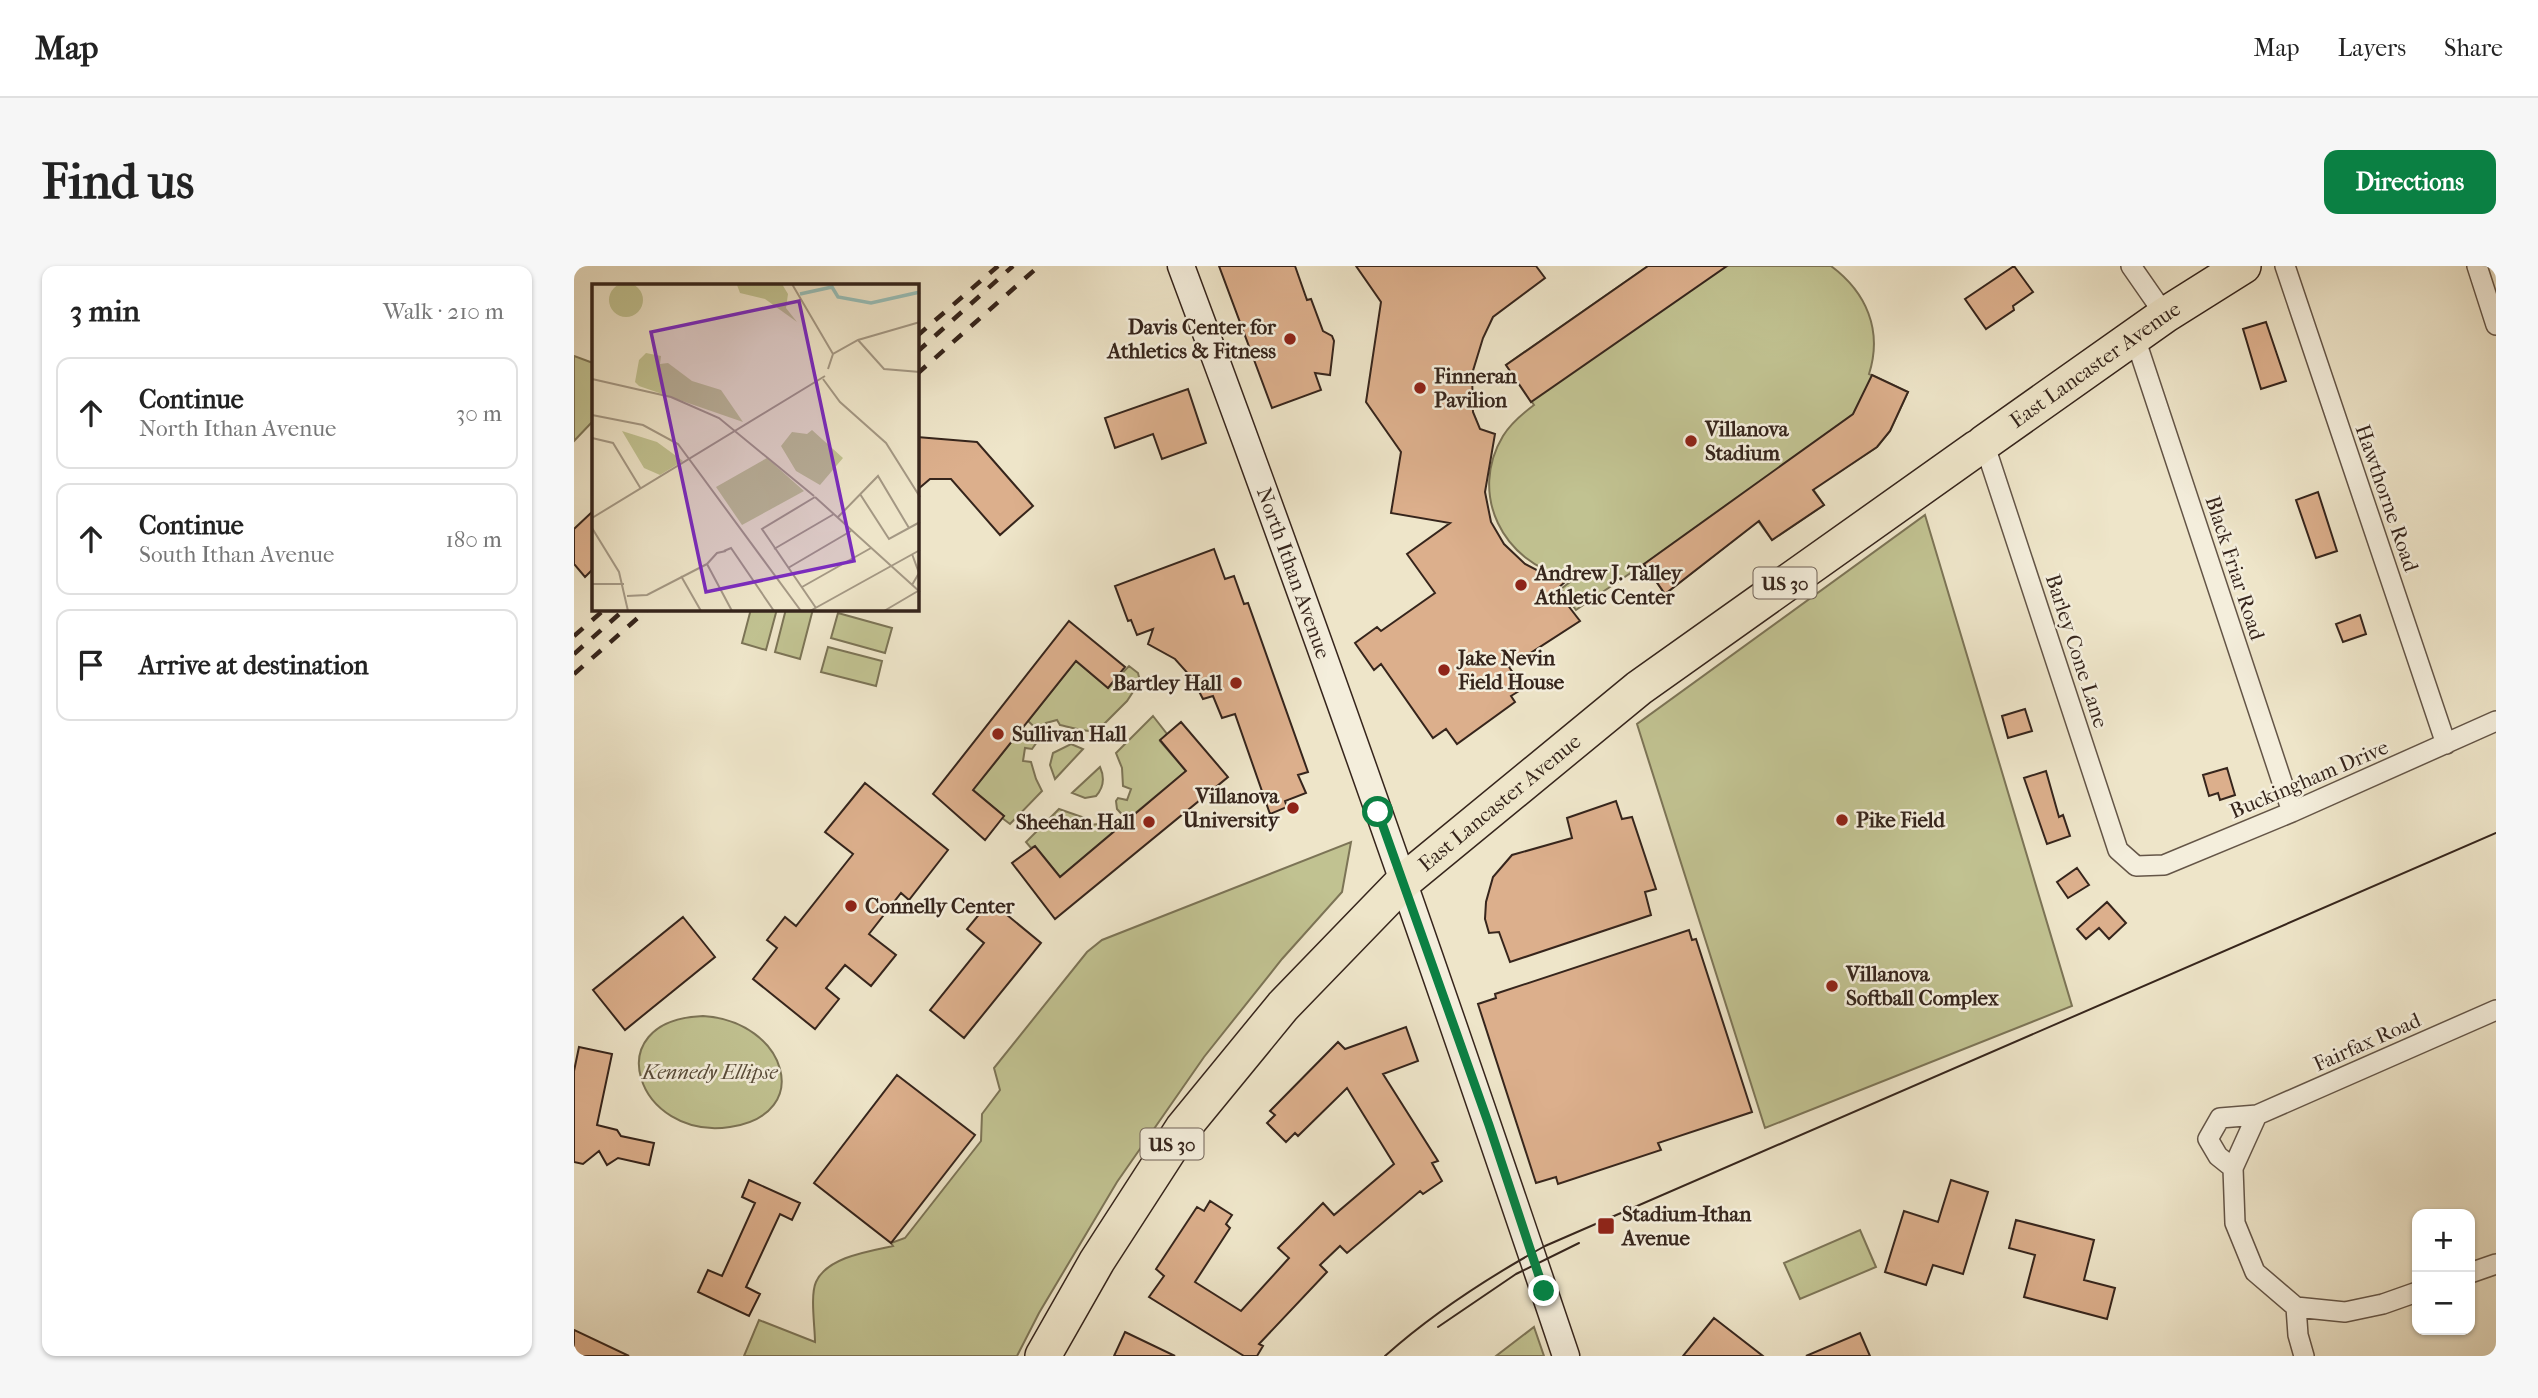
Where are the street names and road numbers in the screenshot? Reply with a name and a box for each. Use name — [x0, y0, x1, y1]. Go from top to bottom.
street label: East Lancaster Avenue — [2005, 296, 2185, 433]
street label: Hawthorne Road — [2351, 421, 2424, 575]
street label: North Ithan Avenue — [1252, 484, 1335, 662]
street label: Black Friar Road — [2200, 493, 2270, 644]
road number: US 30 — [1754, 568, 1816, 598]
street label: Barley Cone Lane — [2041, 571, 2113, 731]
street label: East Lancaster Avenue — [1414, 729, 1586, 876]
street label: Buckingham Drive — [2226, 735, 2392, 823]
street label: Fairfax Road — [2310, 1007, 2425, 1076]
road number: US 30 — [1140, 1128, 1204, 1160]

